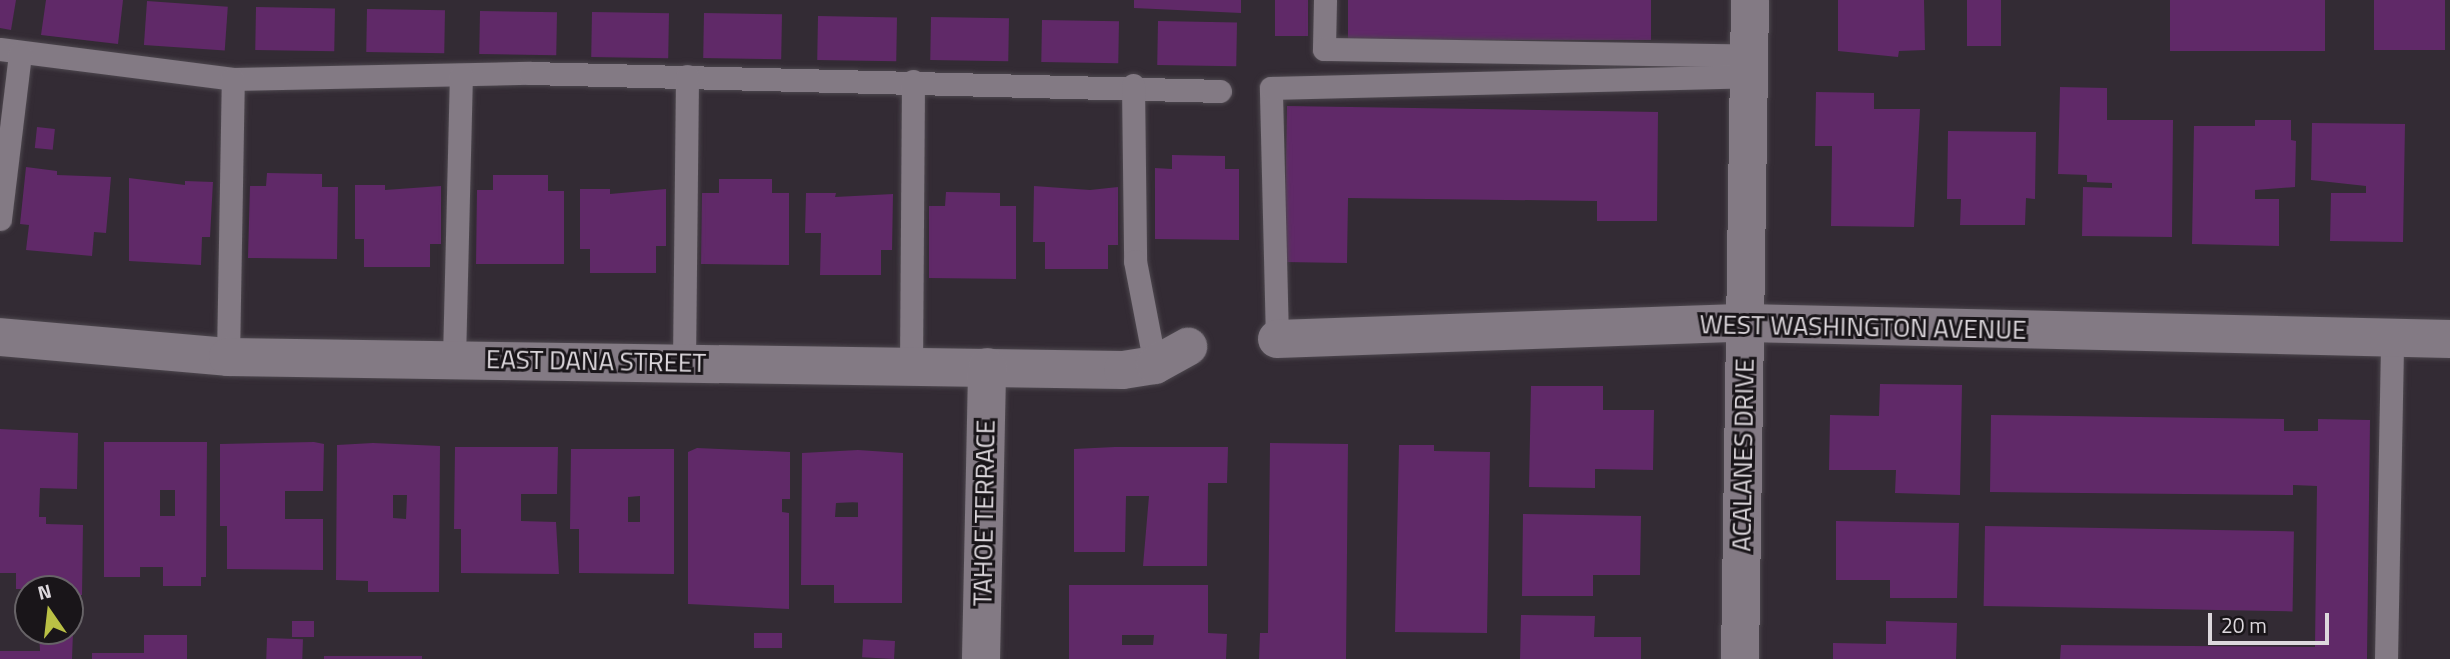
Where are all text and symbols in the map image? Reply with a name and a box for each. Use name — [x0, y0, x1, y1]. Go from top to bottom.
street label: WEST WASHINGTON AVENUE — [1699, 309, 2027, 345]
street label: EAST DANA STREET — [486, 343, 706, 379]
street label: ACALANES DRIVE — [1726, 358, 1760, 552]
street label: TAHOE TERRACE — [967, 420, 1001, 606]
north arrow — [14, 575, 84, 645]
text: N — [34, 575, 54, 607]
scale bar — [2212, 600, 2333, 644]
text: 20 m — [2221, 609, 2267, 641]

